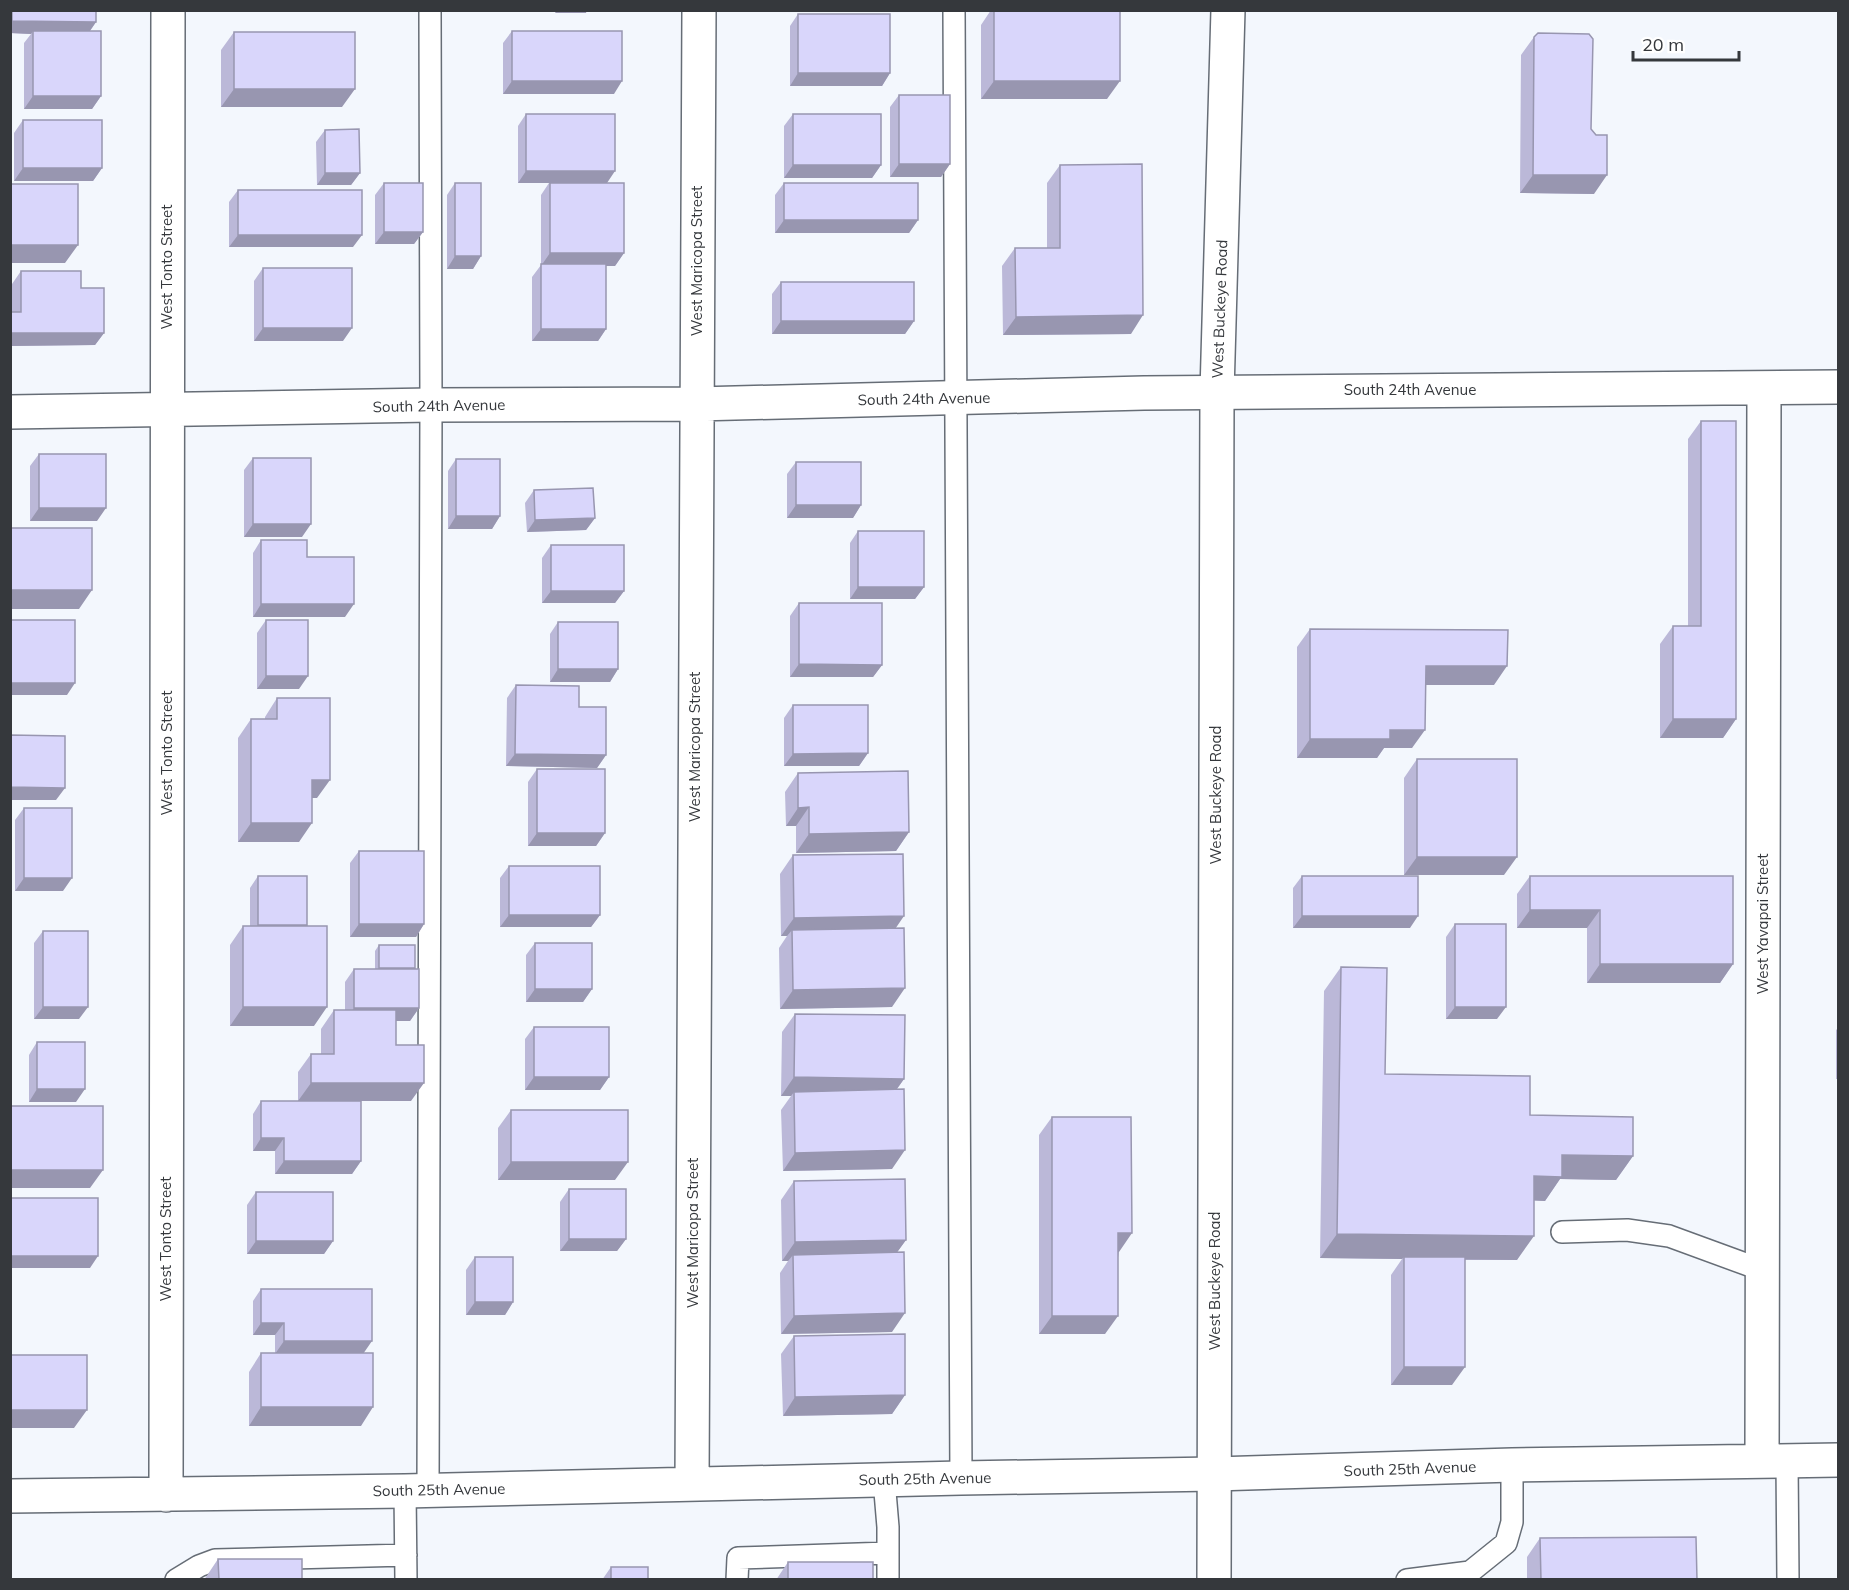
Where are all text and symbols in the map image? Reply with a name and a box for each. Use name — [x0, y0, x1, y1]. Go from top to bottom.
scale bar — [1633, 24, 1740, 62]
text: 20 m — [1642, 33, 1684, 56]
street label: West Maricopa Street — [687, 186, 706, 336]
street label: West Tonto Street — [157, 205, 176, 329]
street label: West Buckeye Road — [1208, 239, 1231, 379]
street label: South 24th Avenue — [1344, 380, 1476, 399]
street label: South 24th Avenue — [857, 388, 991, 409]
street label: South 24th Avenue — [372, 395, 506, 416]
street label: West Maricopa Street — [685, 672, 704, 822]
street label: West Tonto Street — [157, 691, 176, 815]
street label: West Buckeye Road — [1206, 725, 1225, 865]
street label: West Yavapai Street — [1753, 853, 1772, 995]
street label: West Maricopa Street — [683, 1158, 702, 1308]
street label: West Tonto Street — [156, 1177, 175, 1301]
street label: West Buckeye Road — [1205, 1211, 1224, 1351]
street label: South 25th Avenue — [1343, 1457, 1477, 1480]
street label: South 25th Avenue — [858, 1468, 992, 1489]
street label: South 25th Avenue — [372, 1479, 506, 1500]

